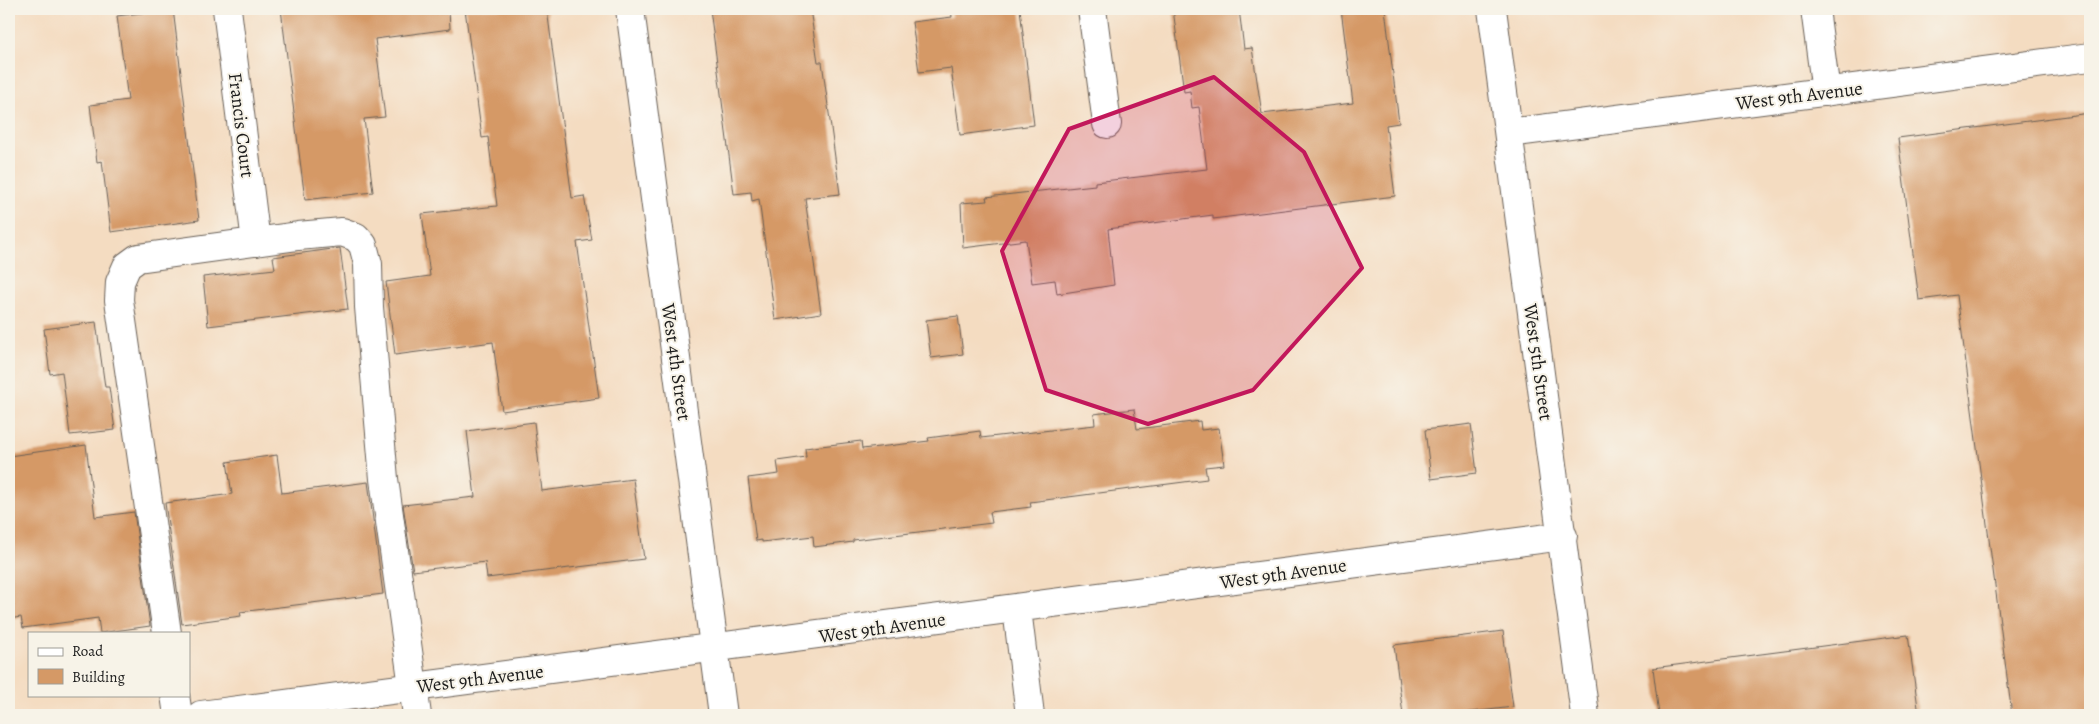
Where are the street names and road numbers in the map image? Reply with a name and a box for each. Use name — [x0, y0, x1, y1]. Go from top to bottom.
street label: Francis Court — [222, 71, 260, 179]
street label: West 9th Avenue — [1733, 75, 1864, 117]
street label: West 4th Street — [655, 301, 697, 422]
street label: West 5th Street — [1517, 301, 1559, 422]
street label: West 9th Avenue — [1217, 552, 1348, 596]
street label: West 9th Avenue — [816, 606, 947, 650]
street label: West 9th Avenue — [414, 658, 545, 700]

